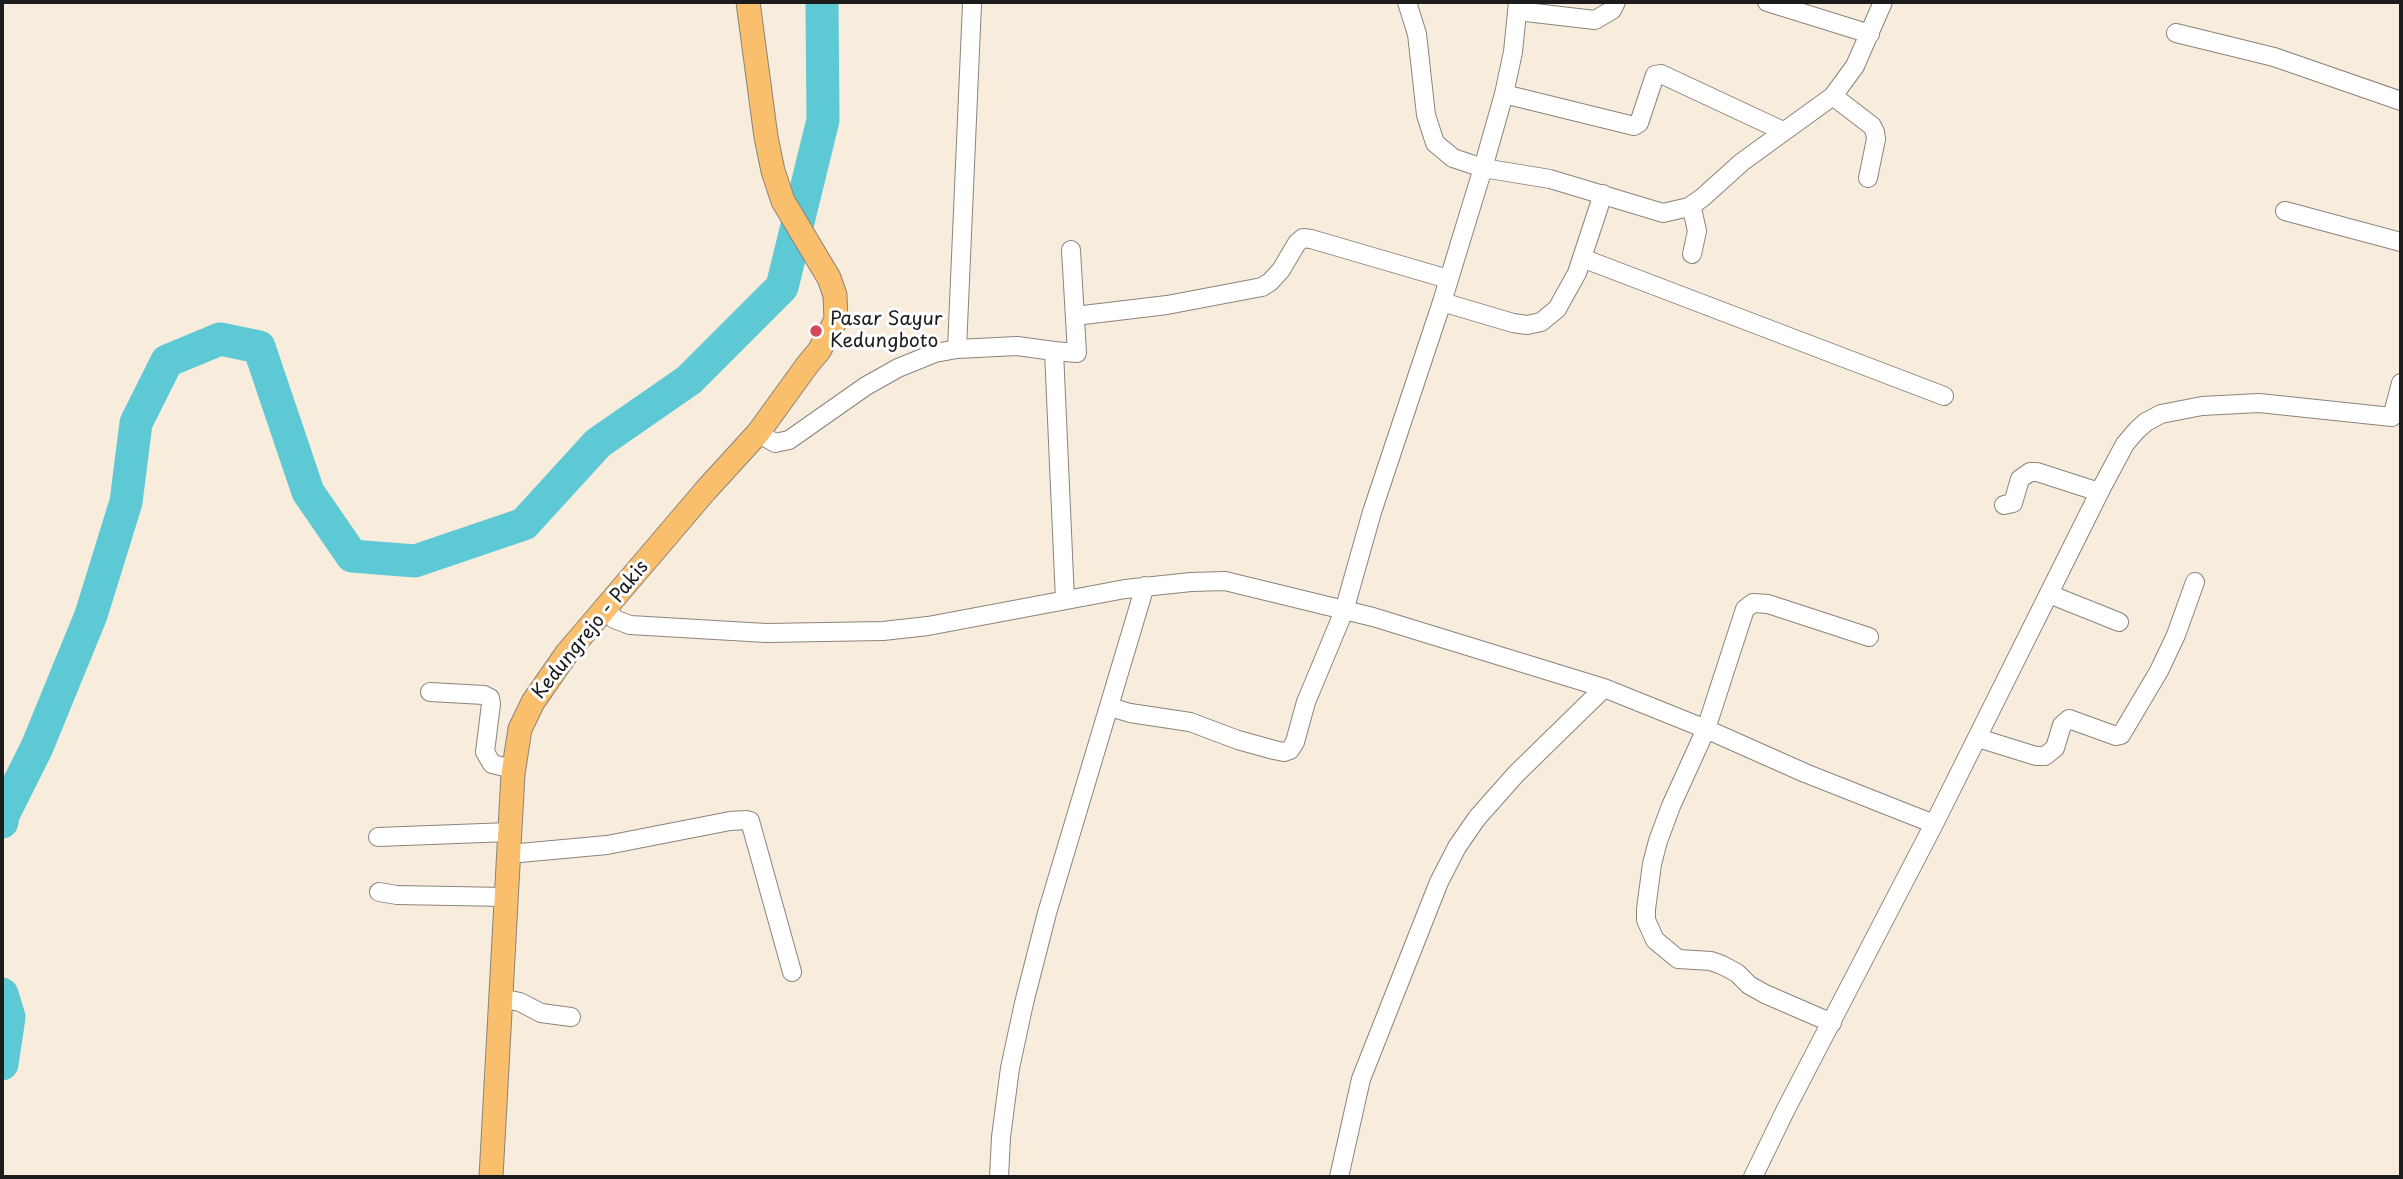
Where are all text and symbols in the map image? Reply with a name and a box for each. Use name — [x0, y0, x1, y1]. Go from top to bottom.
place label: Pasar Sayur Kedungboto — [830, 309, 943, 353]
marker: Pasar Sayur Kedungboto — [808, 323, 824, 339]
street label: Kedungrejo - Pakis — [528, 556, 654, 704]

